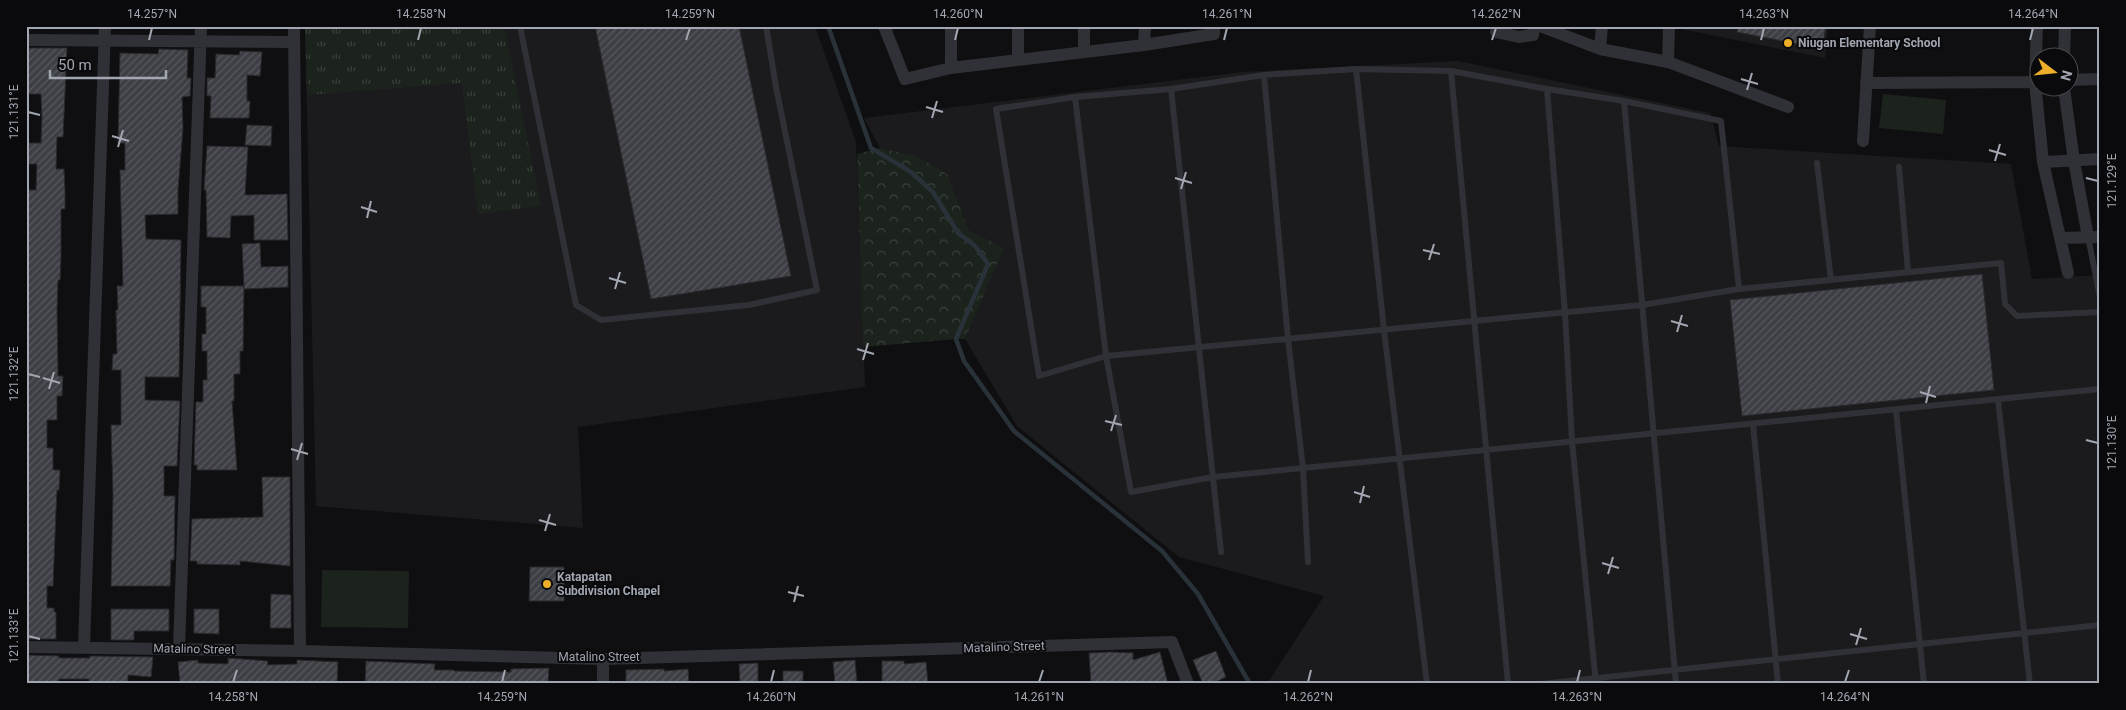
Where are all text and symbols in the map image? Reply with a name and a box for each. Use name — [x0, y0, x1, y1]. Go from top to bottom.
text: 14.257°N — [127, 7, 177, 21]
text: 14.258°N — [396, 7, 446, 21]
text: 14.259°N — [665, 7, 715, 21]
text: 14.260°N — [933, 7, 983, 21]
text: 14.261°N — [1202, 7, 1252, 21]
text: 14.262°N — [1471, 7, 1521, 21]
text: 14.263°N — [1739, 7, 1789, 21]
text: 14.264°N — [2008, 7, 2058, 21]
place label: Niugan Elementary School — [1798, 36, 1940, 50]
marker: Niugan Elementary School — [1782, 37, 1794, 49]
scale bar — [50, 48, 166, 80]
north arrow — [2028, 48, 2078, 98]
text: 50 m — [58, 56, 92, 74]
text: N — [2057, 69, 2076, 83]
text: 121.131°E — [7, 84, 21, 139]
text: 121.129°E — [2105, 153, 2119, 208]
text: 121.132°E — [7, 346, 21, 401]
text: 121.130°E — [2105, 415, 2119, 470]
place label: Katapatan Subdivision Chapel — [557, 570, 660, 598]
marker: Katapatan Subdivision Chapel — [541, 578, 553, 590]
text: 121.133°E — [7, 608, 21, 663]
street label: Matalino Street — [963, 639, 1045, 655]
street label: Matalino Street — [153, 641, 235, 657]
street label: Matalino Street — [558, 650, 640, 664]
text: 14.258°N — [208, 690, 258, 704]
text: 14.259°N — [477, 690, 527, 704]
text: 14.260°N — [746, 690, 796, 704]
text: 14.261°N — [1014, 690, 1064, 704]
text: 14.262°N — [1283, 690, 1333, 704]
text: 14.263°N — [1552, 690, 1602, 704]
text: 14.264°N — [1820, 690, 1870, 704]

